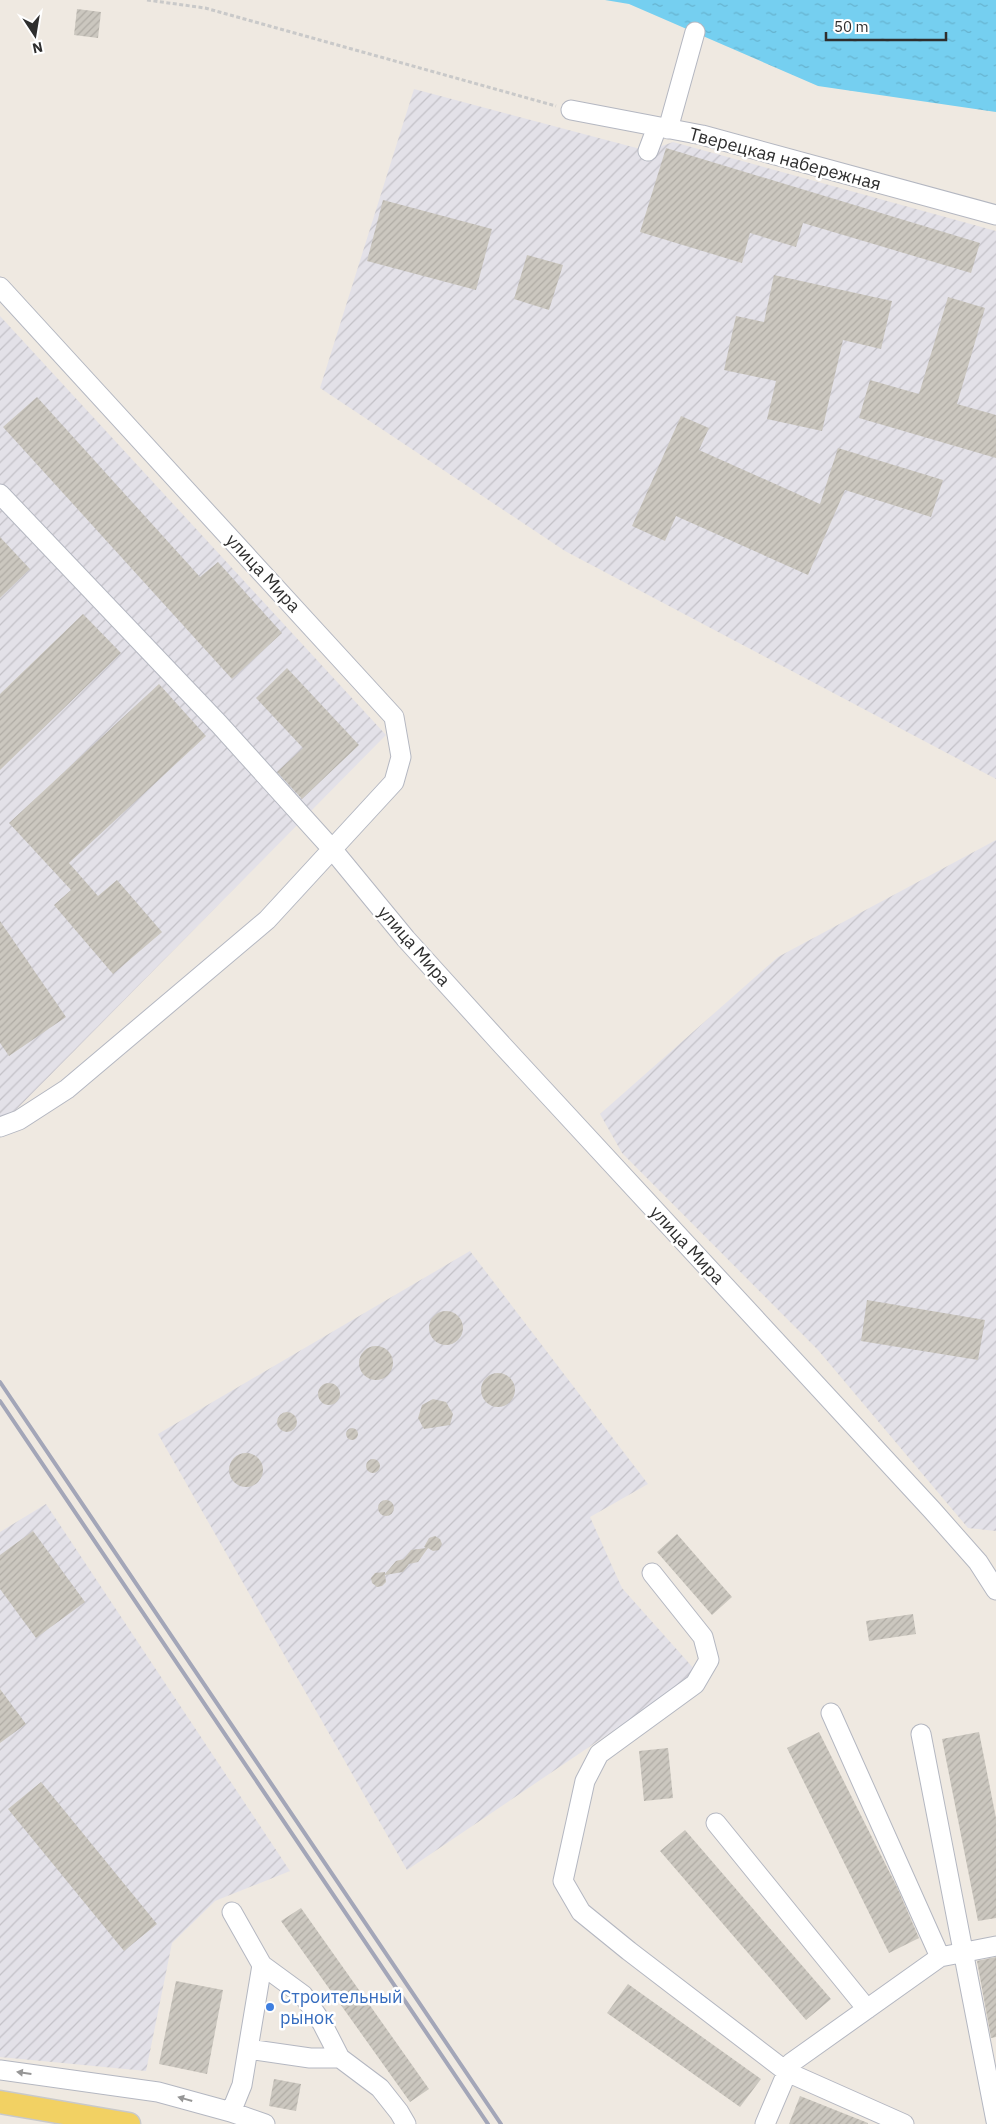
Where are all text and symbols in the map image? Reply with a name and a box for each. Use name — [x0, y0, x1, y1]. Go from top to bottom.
north arrow — [10, 10, 60, 60]
scale bar — [826, 10, 946, 42]
text: 50 m — [834, 17, 869, 36]
text: N — [31, 38, 45, 58]
street label: Тверецкая набережная — [687, 122, 884, 195]
street label: улица Мира — [221, 528, 306, 617]
street label: улица Мира — [373, 901, 456, 991]
street label: улица Мира — [645, 1200, 730, 1289]
place label: Строительный рынок — [280, 1985, 403, 2029]
marker: Строительный рынок — [264, 2001, 276, 2013]
one-way arrow — [16, 2068, 32, 2076]
one-way arrow — [177, 2095, 192, 2103]

